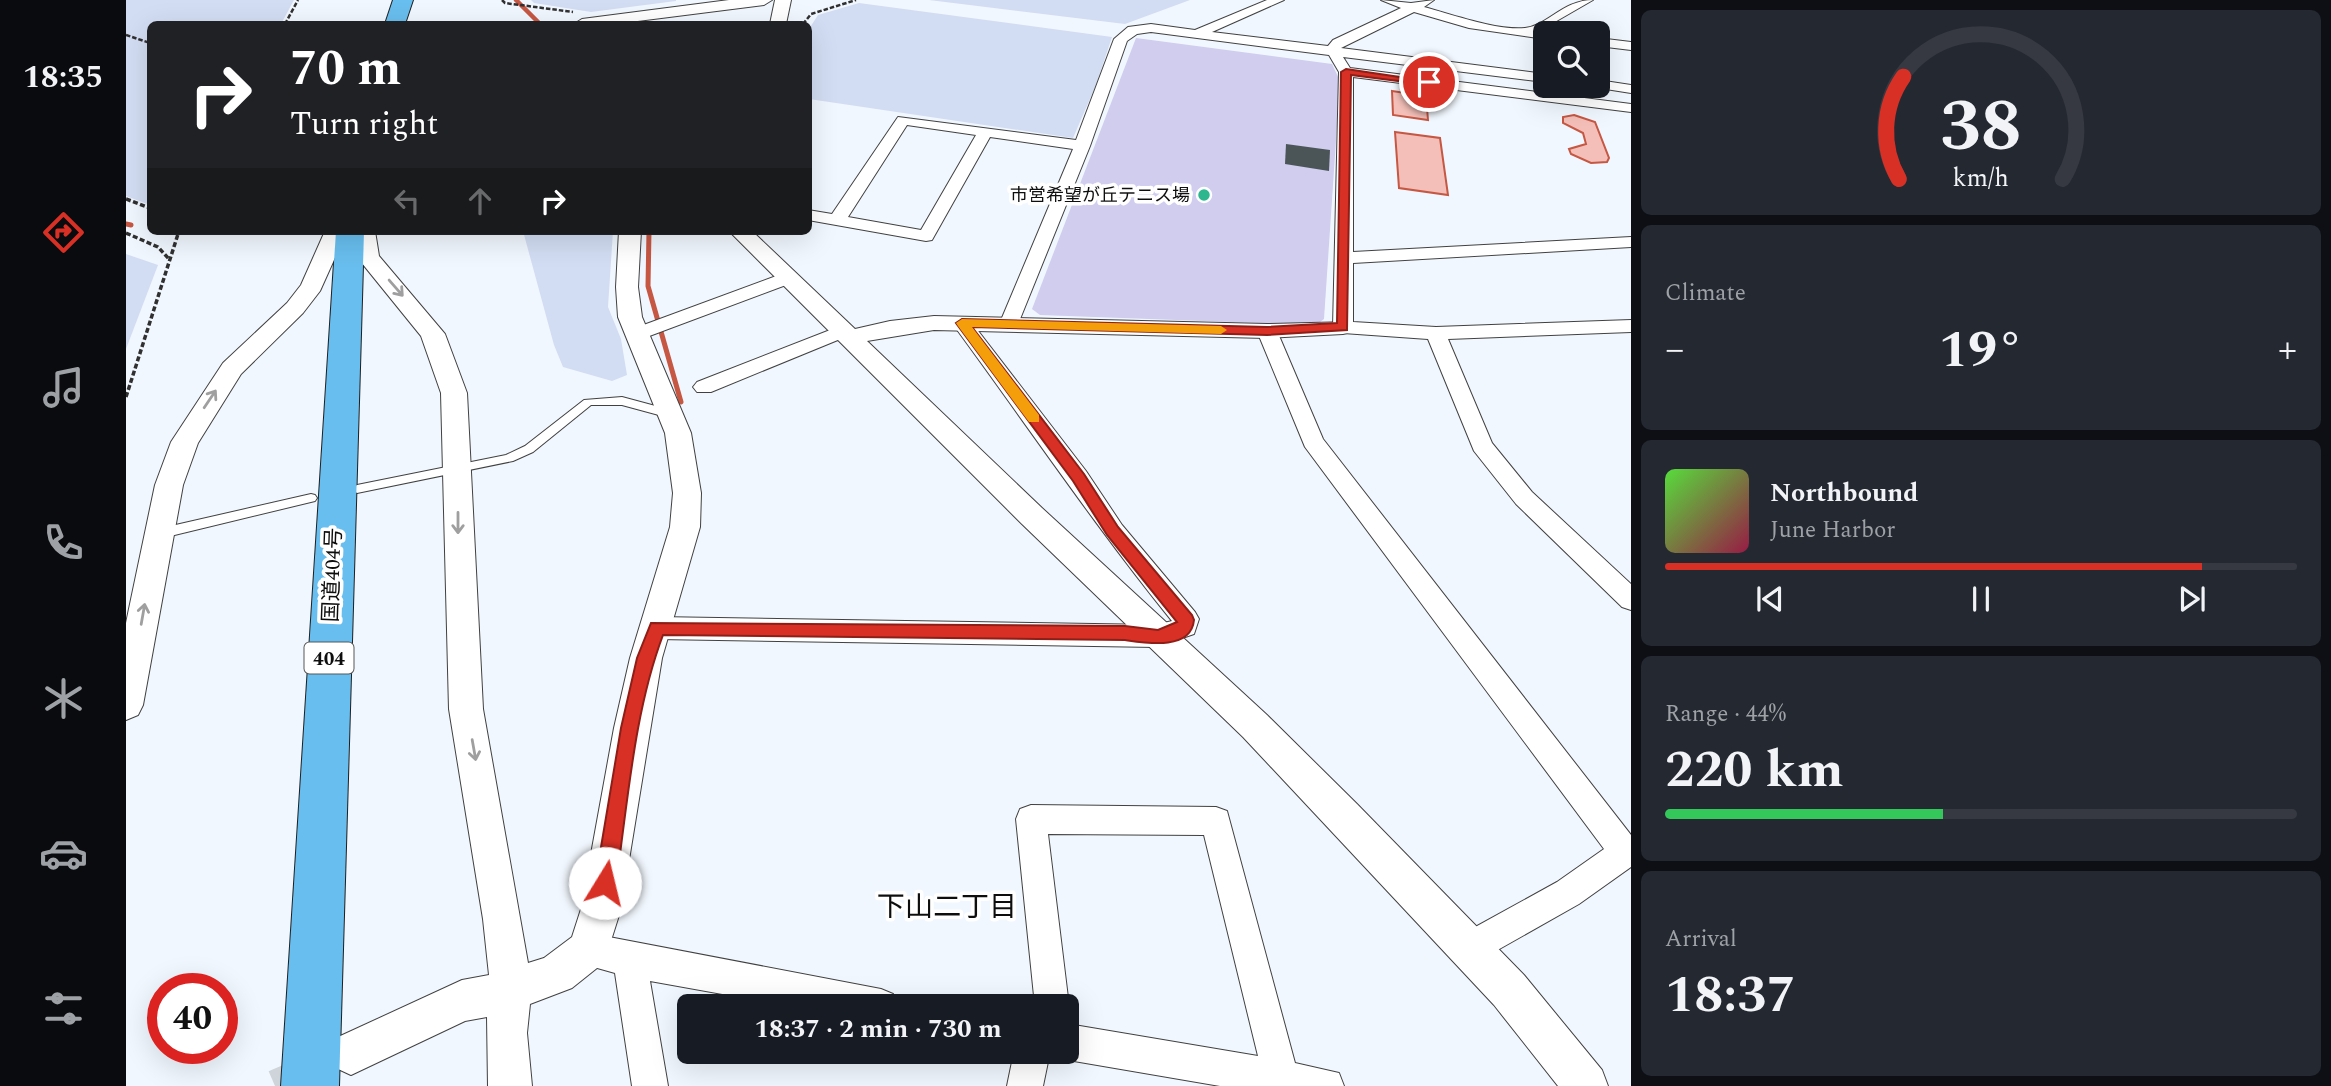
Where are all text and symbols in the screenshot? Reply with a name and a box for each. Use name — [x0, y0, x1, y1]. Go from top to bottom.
map controls — [1533, 21, 1610, 98]
button: search — [1533, 21, 1610, 98]
text: 70 m — [290, 32, 401, 107]
icon: right — [175, 49, 266, 140]
pin — [1399, 52, 1459, 112]
text: 18:35 — [23, 53, 103, 102]
icon: arrive — [1410, 63, 1448, 101]
text: 38 — [1940, 72, 2022, 183]
text: Turn right — [290, 100, 438, 149]
text: km/h — [1953, 159, 2009, 197]
icon: left — [388, 182, 426, 220]
icon: ahead — [461, 182, 499, 220]
icon: right — [534, 182, 572, 220]
place label: 市営希望が丘テニス場 — [1010, 182, 1190, 209]
marker: 市営希望が丘テニス場 — [1196, 187, 1212, 203]
icon: directions — [39, 208, 88, 257]
text: Climate — [1665, 276, 1746, 311]
one-way arrow — [388, 279, 404, 297]
text: 19° — [1939, 311, 2023, 390]
text: − — [1665, 321, 1684, 379]
text: + — [2278, 321, 2297, 379]
icon: music — [39, 363, 88, 412]
one-way arrow — [203, 390, 217, 409]
text: Northbound — [1770, 473, 1918, 513]
one-way arrow — [451, 511, 465, 534]
text: June Harbor — [1770, 513, 1895, 548]
icon: phone — [39, 518, 88, 567]
street label: 国道404号 — [315, 527, 351, 623]
icon: previous — [1751, 580, 1789, 618]
icon: pause — [1962, 580, 2000, 618]
icon: next — [2173, 580, 2211, 618]
one-way arrow — [137, 603, 150, 626]
road number: 404 — [304, 642, 354, 674]
icon: climate — [39, 674, 88, 723]
text: Range · 44% — [1665, 697, 1786, 732]
text: 220 km — [1665, 731, 1844, 810]
one-way arrow — [467, 738, 481, 761]
icon: car — [39, 829, 88, 878]
position arrow — [568, 846, 642, 920]
district label: 下山二丁目 — [877, 886, 1017, 929]
text: Arrival — [1665, 922, 1737, 957]
text: 18:37 — [1665, 956, 1796, 1035]
speed limit sign: 40 — [147, 973, 238, 1064]
icon: filters — [39, 984, 88, 1033]
text: 18:37 · 2 min · 730 m — [754, 1009, 1002, 1049]

